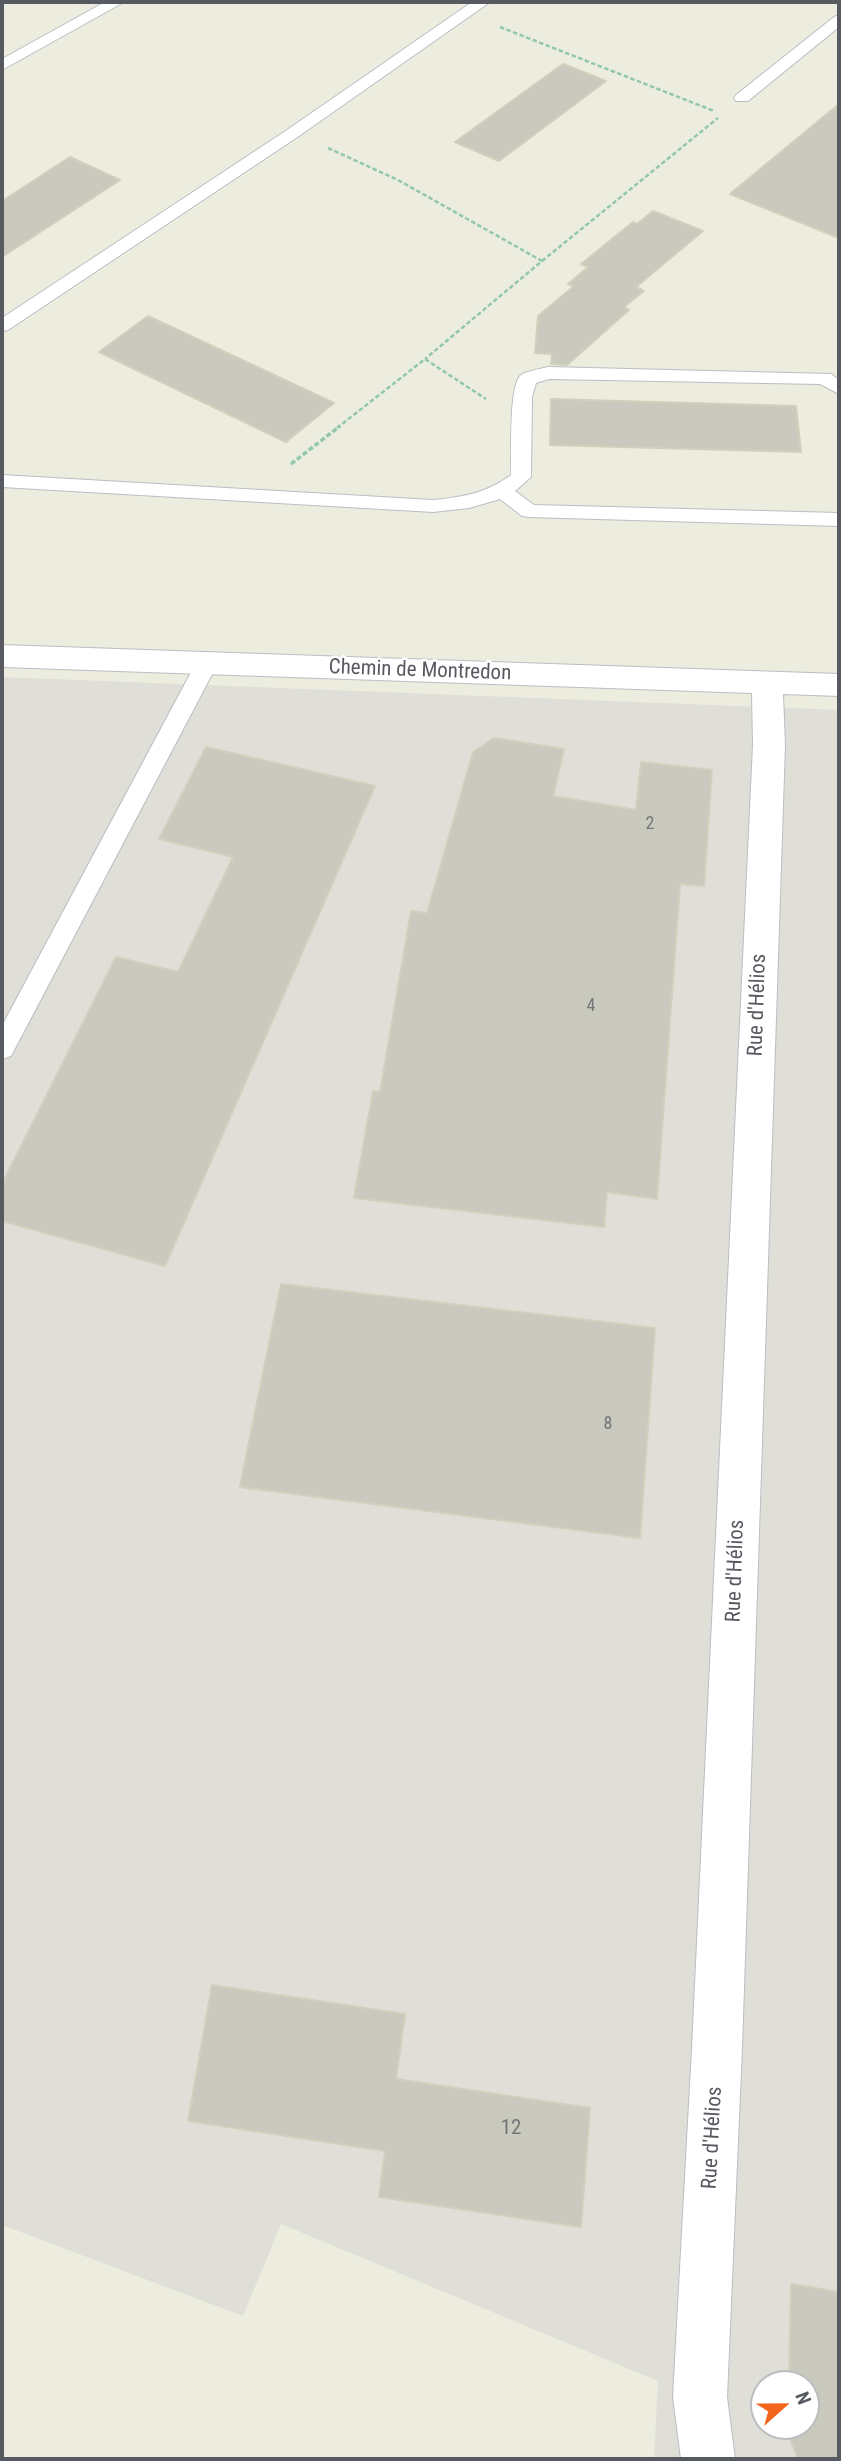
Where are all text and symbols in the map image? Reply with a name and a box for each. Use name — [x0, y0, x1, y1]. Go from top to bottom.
street label: Chemin de Montredon — [328, 655, 512, 687]
house number: 2 — [646, 813, 654, 835]
street label: Rue d'Hélios — [744, 953, 772, 1057]
house number: 4 — [587, 995, 595, 1017]
house number: 8 — [604, 1413, 612, 1435]
street label: Rue d'Hélios — [722, 1519, 750, 1623]
street label: Rue d'Hélios — [698, 2086, 728, 2190]
house number: 12 — [501, 2116, 521, 2142]
north arrow — [750, 2370, 820, 2440]
text: N — [790, 2388, 816, 2408]

